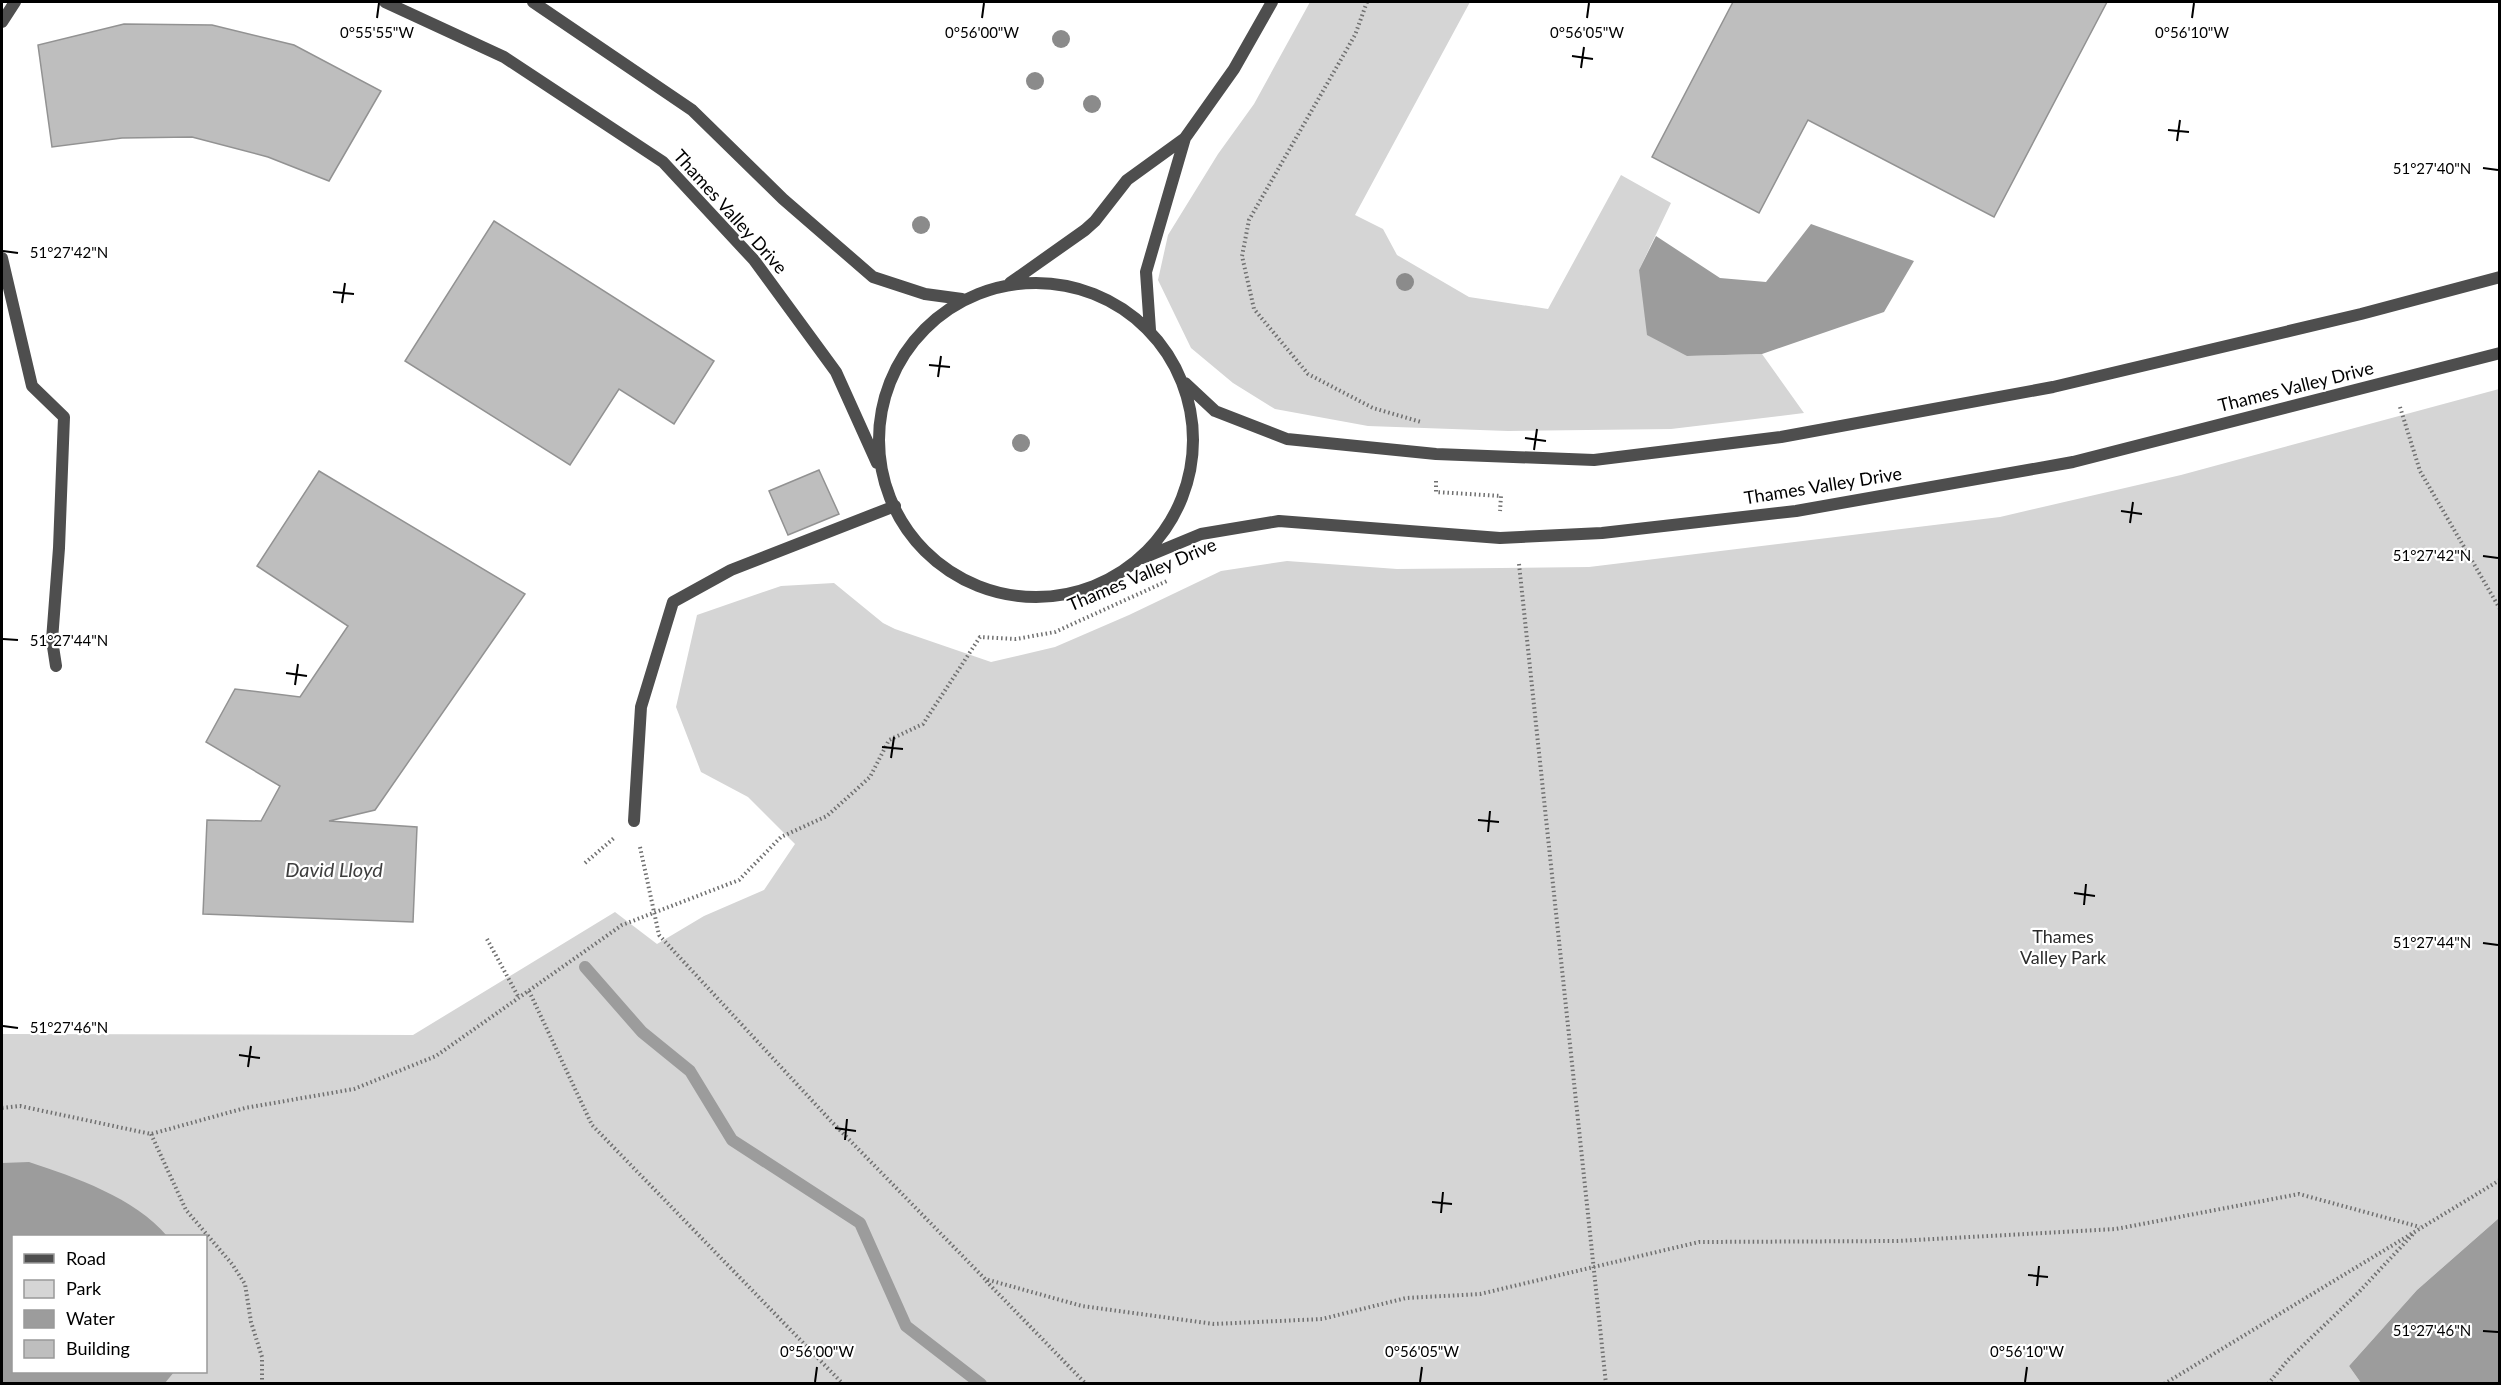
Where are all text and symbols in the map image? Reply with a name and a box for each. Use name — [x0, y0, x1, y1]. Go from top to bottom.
text: 0°55'55"W — [340, 23, 414, 41]
text: 0°56'00"W — [945, 23, 1019, 41]
text: 0°56'05"W — [1550, 23, 1624, 41]
text: 0°56'10"W — [2155, 23, 2229, 41]
street label: Thames Valley Drive — [669, 145, 792, 278]
text: 51°27'40"N — [2393, 159, 2471, 177]
text: 51°27'42"N — [30, 243, 108, 261]
street label: Thames Valley Drive — [2216, 356, 2376, 416]
street label: Thames Valley Drive — [1742, 462, 1903, 508]
street label: Thames Valley Drive — [1064, 533, 1219, 615]
text: 51°27'42"N — [2393, 546, 2471, 564]
text: 51°27'44"N — [30, 631, 108, 649]
water label: David Lloyd — [285, 857, 383, 881]
park label: Thames Valley Park — [2020, 925, 2107, 968]
text: 51°27'44"N — [2393, 933, 2471, 951]
text: 51°27'46"N — [30, 1018, 108, 1036]
legend — [12, 1235, 207, 1373]
text: Road — [66, 1247, 106, 1269]
text: Park — [66, 1277, 102, 1299]
text: Water — [66, 1307, 115, 1329]
text: 51°27'46"N — [2393, 1321, 2471, 1339]
text: Building — [66, 1337, 130, 1359]
text: 0°56'00"W — [780, 1342, 854, 1360]
text: 0°56'05"W — [1385, 1342, 1459, 1360]
text: 0°56'10"W — [1990, 1342, 2064, 1360]

